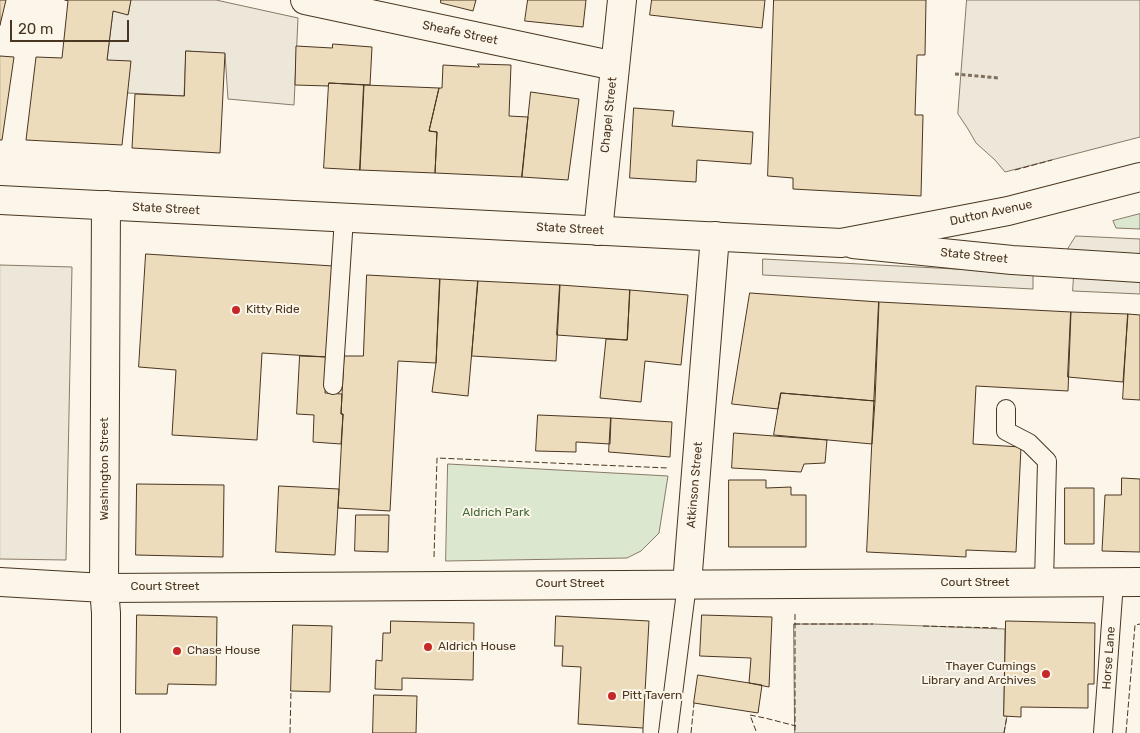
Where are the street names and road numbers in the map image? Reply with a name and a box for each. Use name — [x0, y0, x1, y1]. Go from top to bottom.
street label: Sheafe Street — [421, 18, 499, 48]
street label: Chapel Street — [598, 76, 620, 154]
street label: Dutton Avenue — [948, 197, 1034, 229]
street label: State Street — [132, 200, 200, 218]
street label: State Street — [536, 220, 604, 238]
street label: State Street — [940, 245, 1008, 267]
street label: Washington Street — [98, 417, 112, 521]
street label: Atkinson Street — [684, 441, 706, 529]
street label: Court Street — [941, 576, 1009, 590]
street label: Court Street — [536, 577, 604, 591]
street label: Court Street — [131, 580, 199, 594]
street label: Horse Lane — [1100, 626, 1118, 690]

